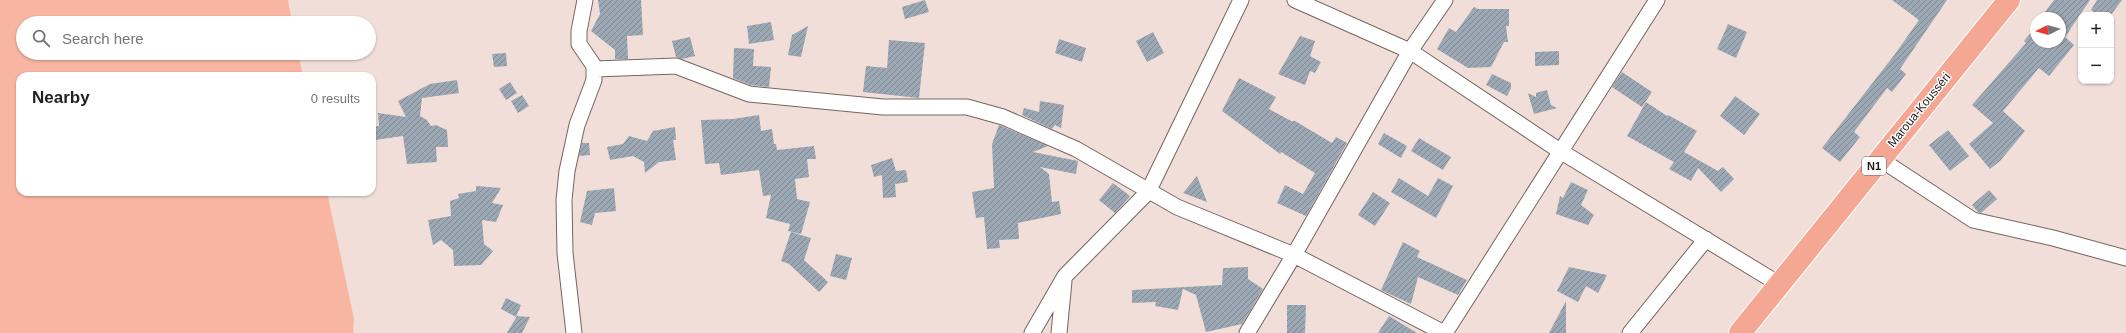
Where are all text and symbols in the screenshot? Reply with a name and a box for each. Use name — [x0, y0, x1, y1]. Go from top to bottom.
north arrow — [2030, 12, 2066, 48]
map controls — [2078, 12, 2114, 84]
button: + — [2078, 12, 2114, 48]
search box — [16, 16, 376, 60]
icon: search — [30, 27, 52, 49]
text: Search here — [62, 30, 144, 47]
button: − — [2078, 48, 2114, 84]
street label: Maroua-Kousséri — [1885, 70, 1953, 150]
text: Nearby — [32, 88, 90, 107]
text: 0 results — [311, 91, 360, 106]
road number: N1 — [1862, 157, 1886, 175]

